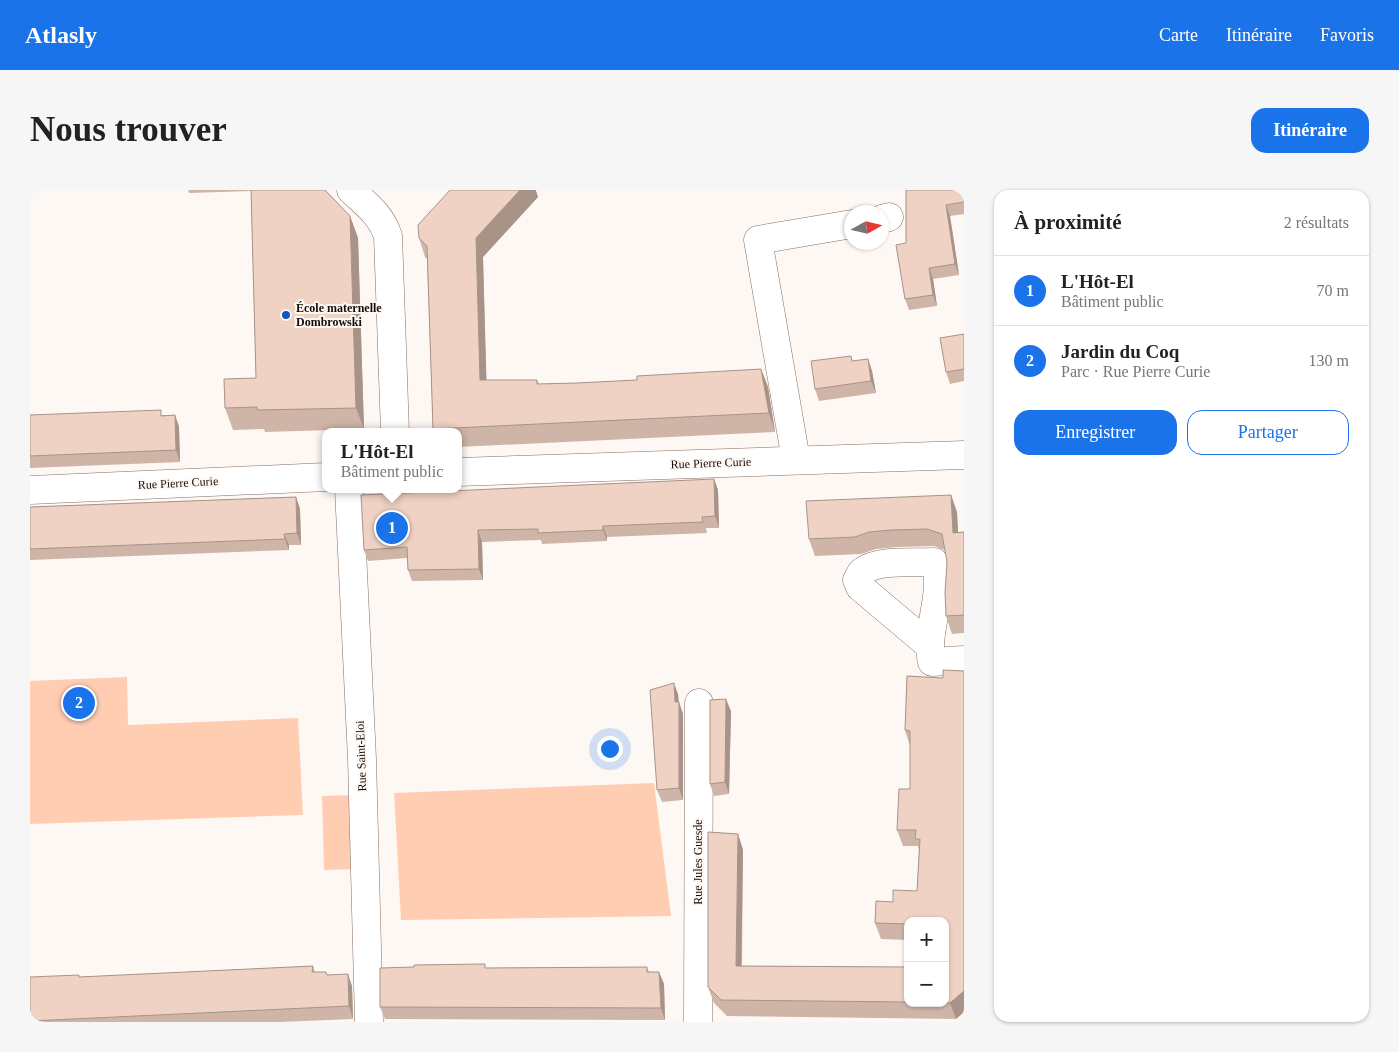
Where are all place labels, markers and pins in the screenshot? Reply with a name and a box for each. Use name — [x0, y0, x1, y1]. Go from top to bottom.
place label: École maternelle Dombrowski — [296, 301, 382, 329]
marker: École maternelle Dombrowski — [280, 309, 292, 321]
pin: 1 — [376, 509, 408, 547]
pin: 2 — [63, 684, 95, 722]

